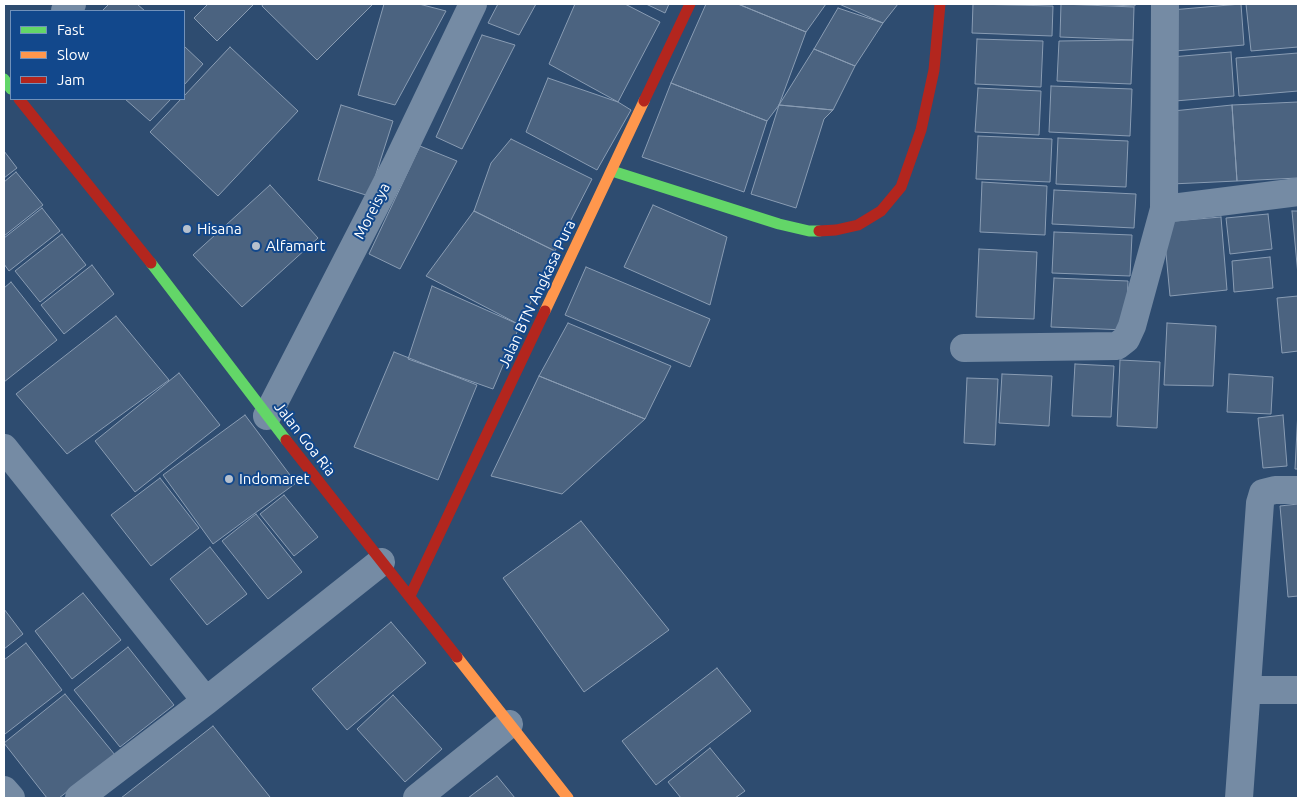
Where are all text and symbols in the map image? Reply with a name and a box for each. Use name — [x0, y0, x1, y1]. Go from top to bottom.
legend — [10, 10, 185, 100]
text: Fast — [57, 21, 84, 38]
text: Slow — [57, 46, 89, 63]
text: Jam — [57, 71, 85, 88]
street label: Moreisya — [350, 180, 394, 242]
street label: Jalan BTN Angkasa Pura — [495, 217, 579, 371]
place label: Hisana — [197, 220, 242, 238]
marker: Hisana — [181, 223, 193, 235]
place label: Alfamart — [266, 237, 325, 255]
marker: Alfamart — [250, 240, 262, 252]
street label: Jalan Goa Ria — [270, 398, 340, 480]
place label: Indomaret — [239, 470, 309, 488]
marker: Indomaret — [223, 473, 235, 485]

